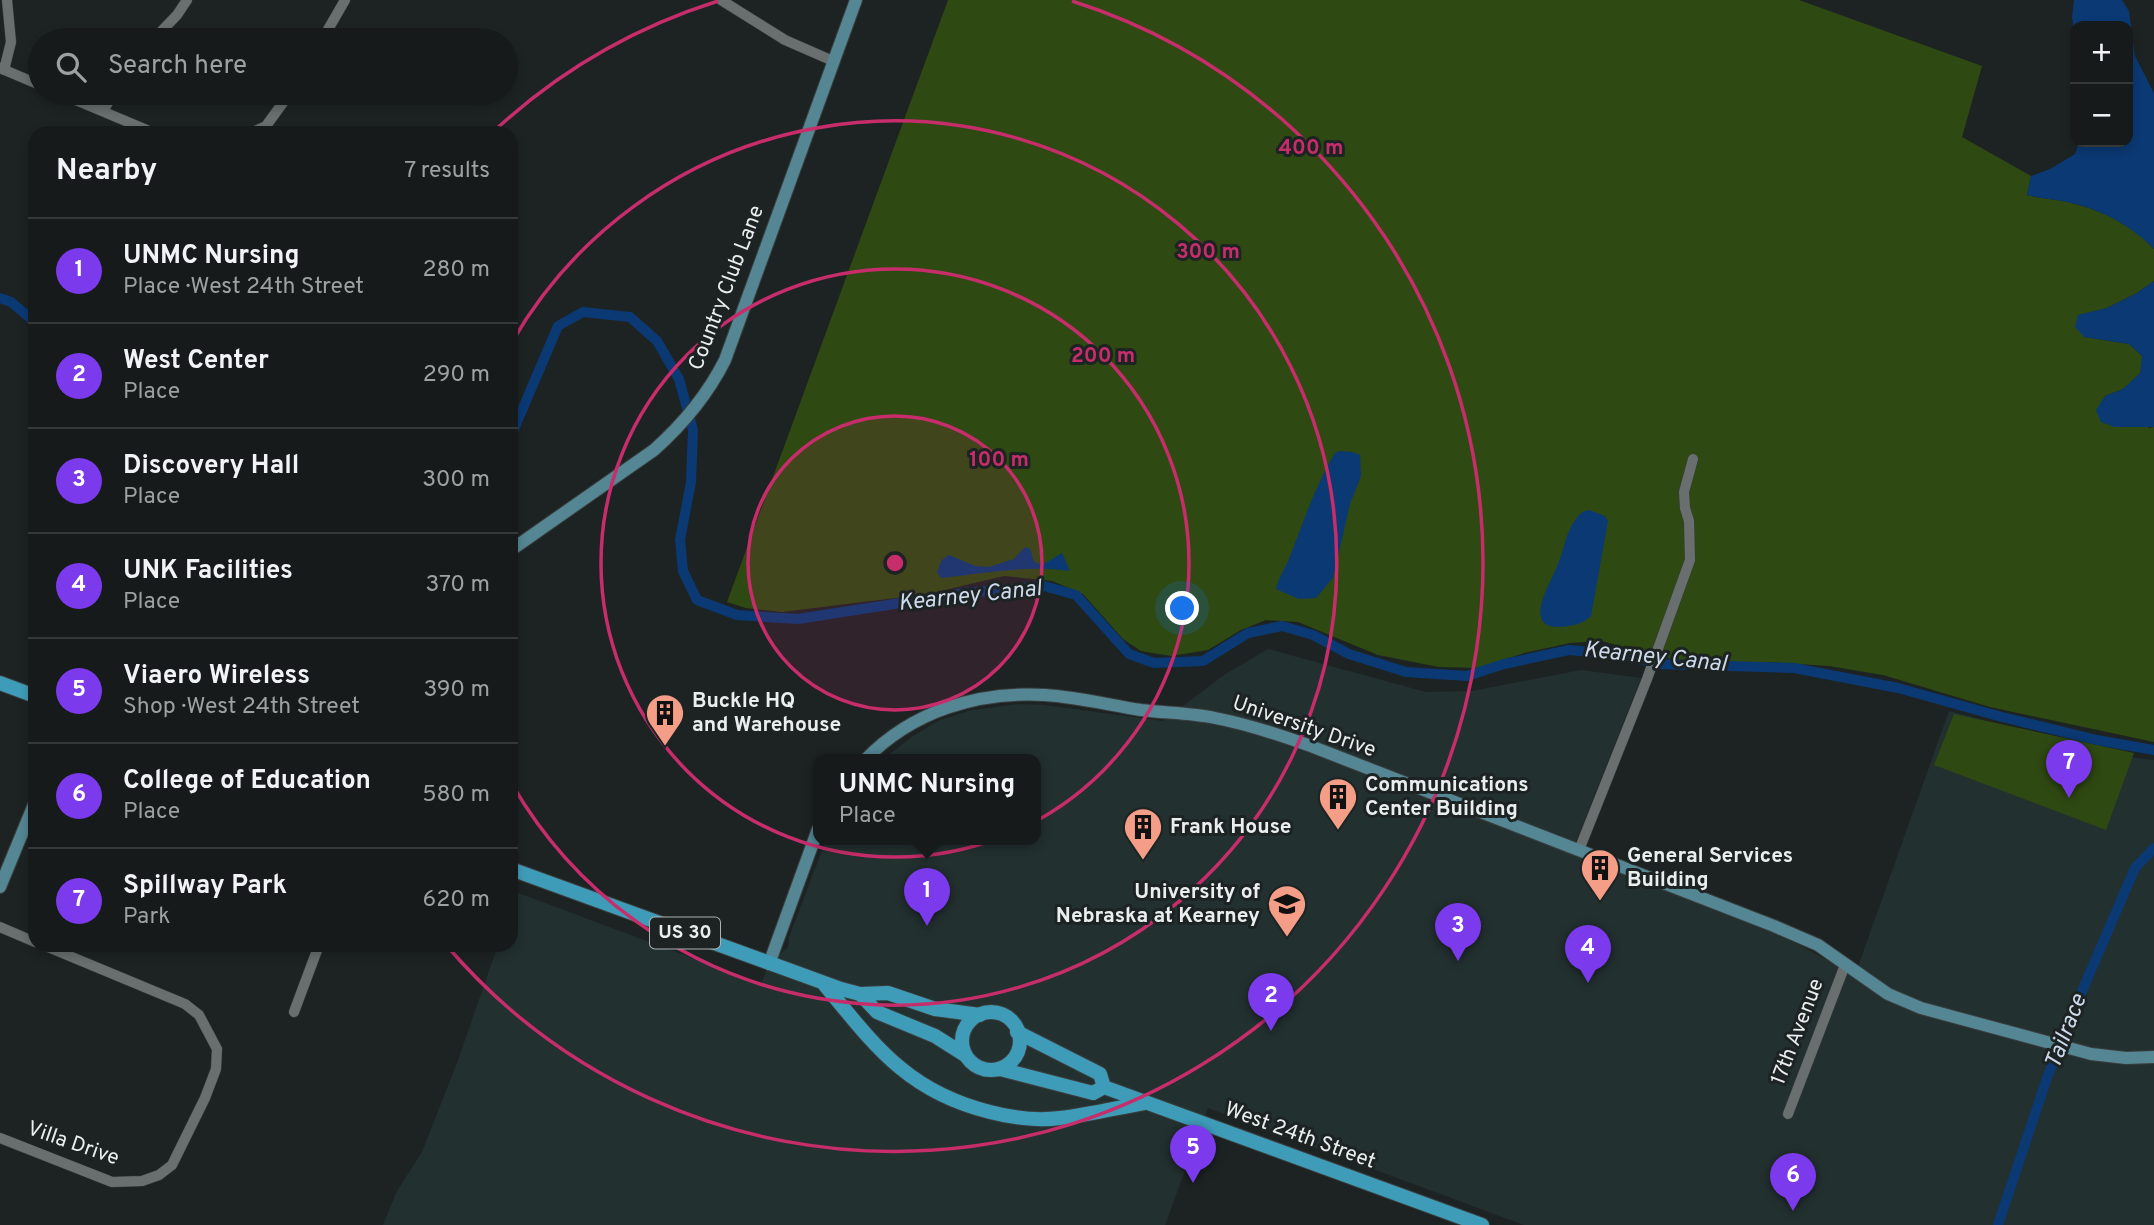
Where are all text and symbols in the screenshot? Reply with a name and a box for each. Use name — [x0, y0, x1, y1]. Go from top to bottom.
map controls — [2070, 21, 2133, 147]
button: + — [2070, 21, 2133, 84]
search box — [28, 28, 518, 105]
icon: search — [52, 48, 90, 86]
text: Search here — [108, 50, 247, 83]
button: − — [2070, 84, 2133, 147]
text: 400 m — [1279, 135, 1343, 162]
text: Nearby — [56, 153, 157, 190]
text: 7 results — [404, 157, 490, 186]
street label: Country Club Lane — [683, 202, 771, 374]
text: 300 m — [1176, 239, 1240, 266]
text: UNMC Nursing — [123, 240, 300, 273]
text: 1 — [74, 256, 84, 285]
text: 280 m — [422, 256, 490, 285]
text: Place · West 24th Street — [123, 273, 364, 302]
text: 200 m — [1071, 343, 1135, 370]
text: West Center — [123, 345, 269, 378]
text: 2 — [72, 361, 86, 390]
text: 290 m — [423, 361, 490, 390]
text: Place — [123, 378, 180, 407]
text: 100 m — [969, 447, 1029, 474]
text: Discovery Hall — [123, 450, 299, 483]
text: 3 — [72, 466, 86, 495]
text: 300 m — [422, 466, 490, 495]
text: Place — [123, 483, 180, 512]
centre of rings — [883, 551, 907, 575]
text: UNK Facilities — [123, 555, 293, 588]
text: 4 — [72, 571, 86, 600]
text: 370 m — [425, 571, 490, 600]
water label: Kearney Canal — [897, 575, 1044, 619]
text: Place — [123, 588, 180, 617]
your location — [1165, 591, 1199, 625]
water label: Kearney Canal — [1582, 636, 1729, 680]
text: Viaero Wireless — [123, 660, 310, 693]
text: 5 — [72, 676, 86, 705]
text: 390 m — [423, 676, 490, 705]
place label: Buckle HQ and Warehouse — [692, 688, 841, 739]
street label: University Drive — [1229, 690, 1379, 764]
building icon: Buckle HQ and Warehouse — [644, 692, 686, 747]
text: Shop · West 24th Street — [123, 693, 360, 722]
pin: 7 — [2046, 740, 2092, 798]
popup — [813, 754, 1041, 845]
text: College of Education — [123, 765, 371, 798]
text: UNMC Nursing — [839, 769, 1015, 802]
place label: Communications Center Building — [1365, 772, 1529, 823]
building icon: Communications Center Building — [1317, 776, 1359, 831]
text: 6 — [72, 781, 86, 810]
text: 580 m — [422, 781, 490, 810]
text: Place — [123, 798, 180, 827]
text: Place — [839, 802, 896, 831]
building icon: Frank House — [1122, 806, 1164, 861]
place label: Frank House — [1170, 814, 1292, 841]
place label: General Services Building — [1627, 843, 1793, 894]
building icon: General Services Building — [1579, 847, 1621, 902]
pin: 1 — [904, 868, 950, 926]
text: Spillway Park — [123, 870, 287, 903]
place label: University of Nebraska at Kearney — [1056, 879, 1260, 930]
school or university icon: University of Nebraska at Kearney — [1266, 883, 1308, 938]
text: 7 — [73, 886, 85, 915]
text: 620 m — [423, 886, 490, 915]
text: Park — [123, 903, 170, 932]
pin: 3 — [1435, 903, 1481, 961]
road number: US 30 — [650, 917, 720, 948]
pin: 4 — [1565, 925, 1611, 983]
pin: 2 — [1248, 973, 1294, 1031]
street label: 17th Avenue — [1765, 975, 1831, 1089]
water label: Tailrace — [2039, 989, 2095, 1074]
street label: West 24th Street — [1221, 1096, 1379, 1176]
street label: Villa Drive — [23, 1116, 123, 1172]
pin: 5 — [1170, 1125, 1216, 1183]
pin: 6 — [1770, 1153, 1816, 1211]

